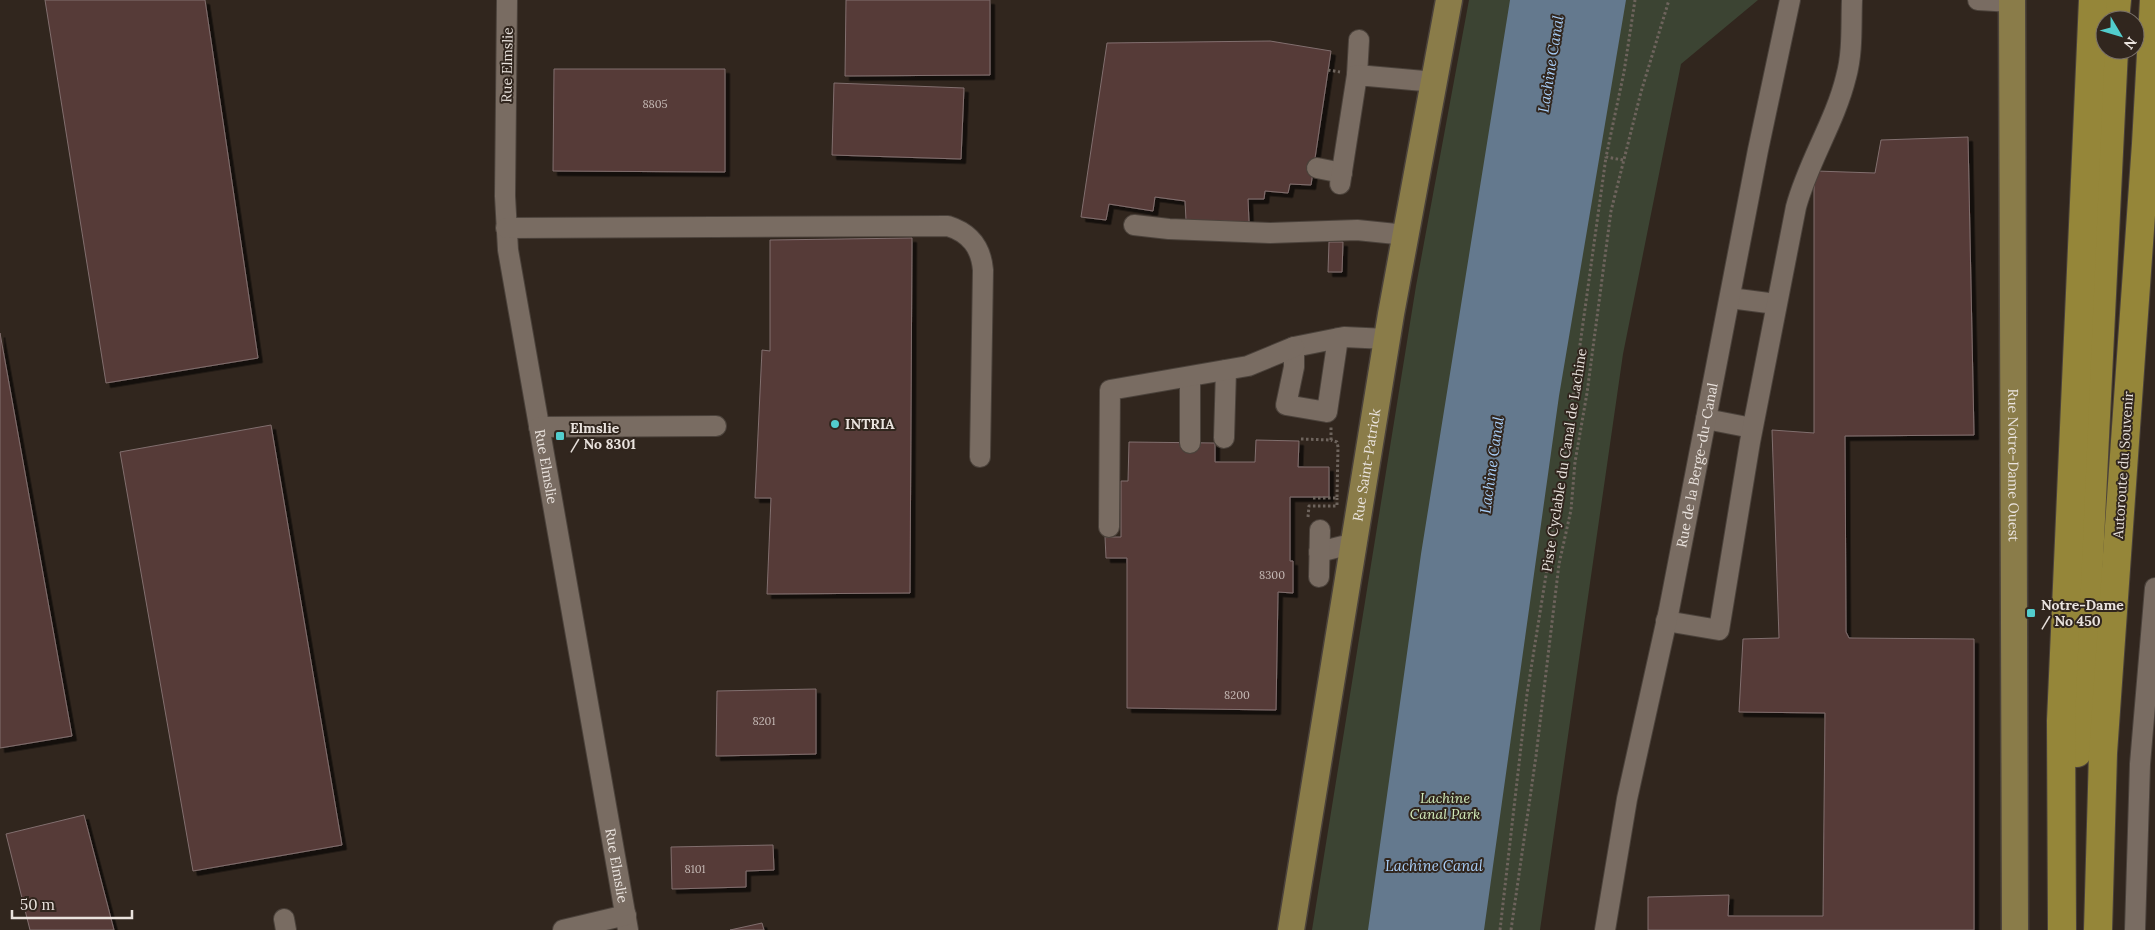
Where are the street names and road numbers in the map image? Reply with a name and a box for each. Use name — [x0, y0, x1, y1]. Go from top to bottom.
street label: Rue Elmslie — [497, 27, 517, 103]
street label: Piste Cyclable du Canal de Lachine — [1537, 347, 1591, 573]
street label: Rue de la Berge-du-Canal — [1672, 381, 1722, 549]
street label: Rue Notre-Dame Ouest — [2004, 388, 2023, 542]
street label: Autoroute du Souvenir — [2109, 391, 2137, 540]
street label: Rue Saint-Patrick — [1348, 407, 1385, 523]
street label: Rue Elmslie — [531, 428, 562, 506]
street label: Rue Elmslie — [601, 827, 632, 904]

